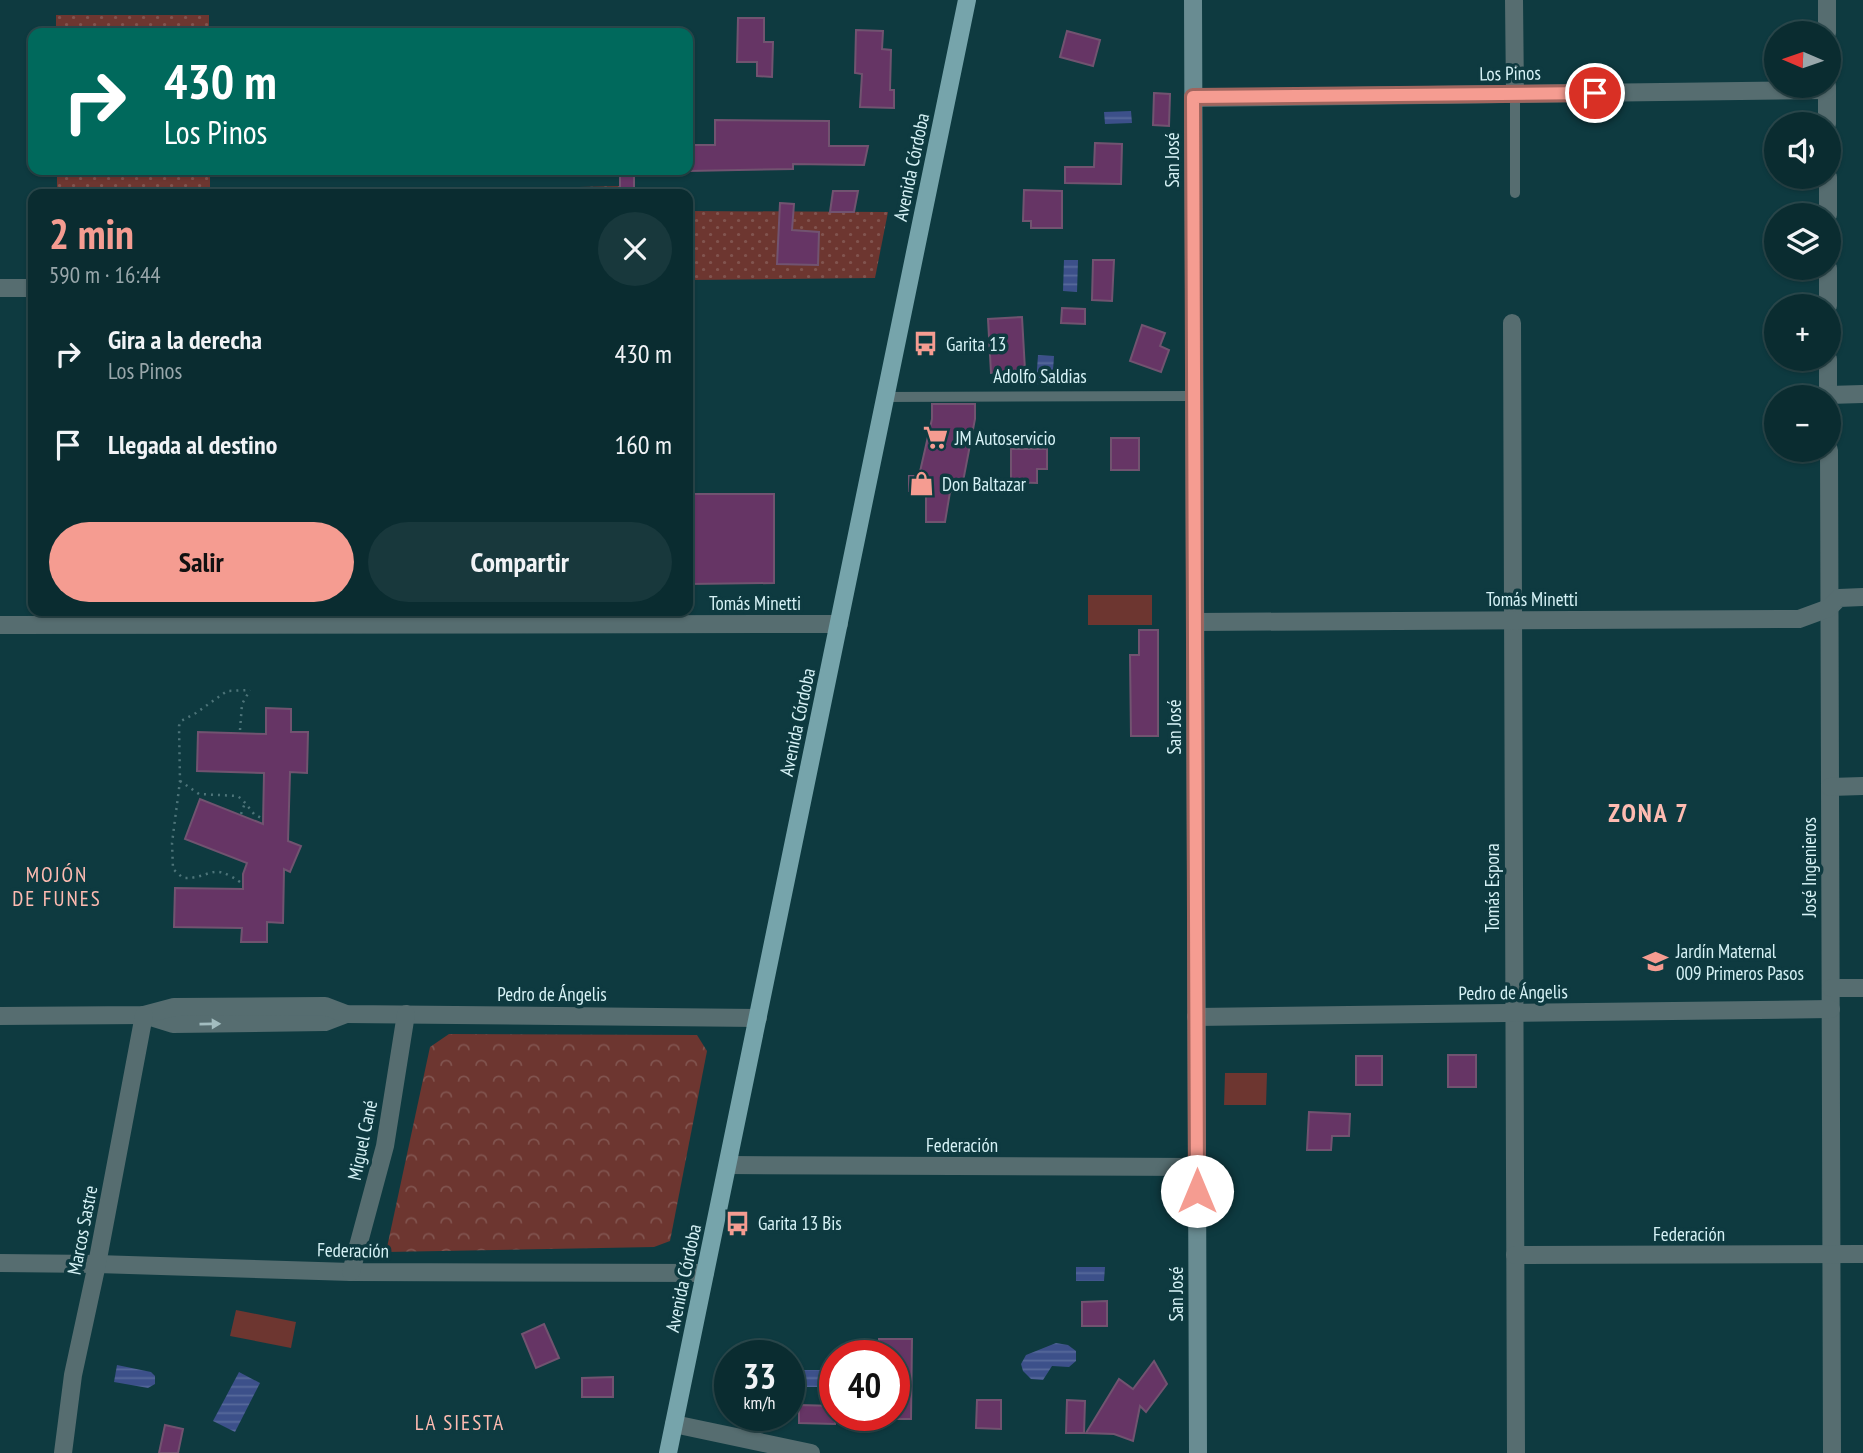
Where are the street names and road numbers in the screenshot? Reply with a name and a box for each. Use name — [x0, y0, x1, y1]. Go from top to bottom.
street label: Los Pinos — [1479, 60, 1541, 86]
street label: Avenida Córdoba — [888, 111, 934, 223]
street label: San José — [1160, 132, 1184, 188]
street label: Adolfo Saldias — [993, 364, 1087, 388]
street label: Tomás Minetti — [1486, 587, 1578, 611]
street label: Tomás Minetti — [709, 591, 801, 615]
street label: Avenida Córdoba — [774, 666, 820, 778]
street label: San José — [1162, 699, 1186, 755]
street label: José Ingenieros — [1797, 817, 1821, 918]
street label: Tomás Espora — [1480, 843, 1504, 933]
street label: Pedro de Ángelis — [1458, 979, 1568, 1005]
street label: Pedro de Ángelis — [497, 982, 607, 1006]
street label: Miguel Cané — [342, 1098, 382, 1182]
street label: Federación — [926, 1133, 998, 1157]
street label: Marcos Sastre — [62, 1183, 102, 1277]
street label: Avenida Córdoba — [660, 1222, 706, 1334]
street label: Federación — [1653, 1222, 1725, 1246]
street label: Federación — [317, 1237, 389, 1263]
street label: San José — [1164, 1266, 1188, 1322]

